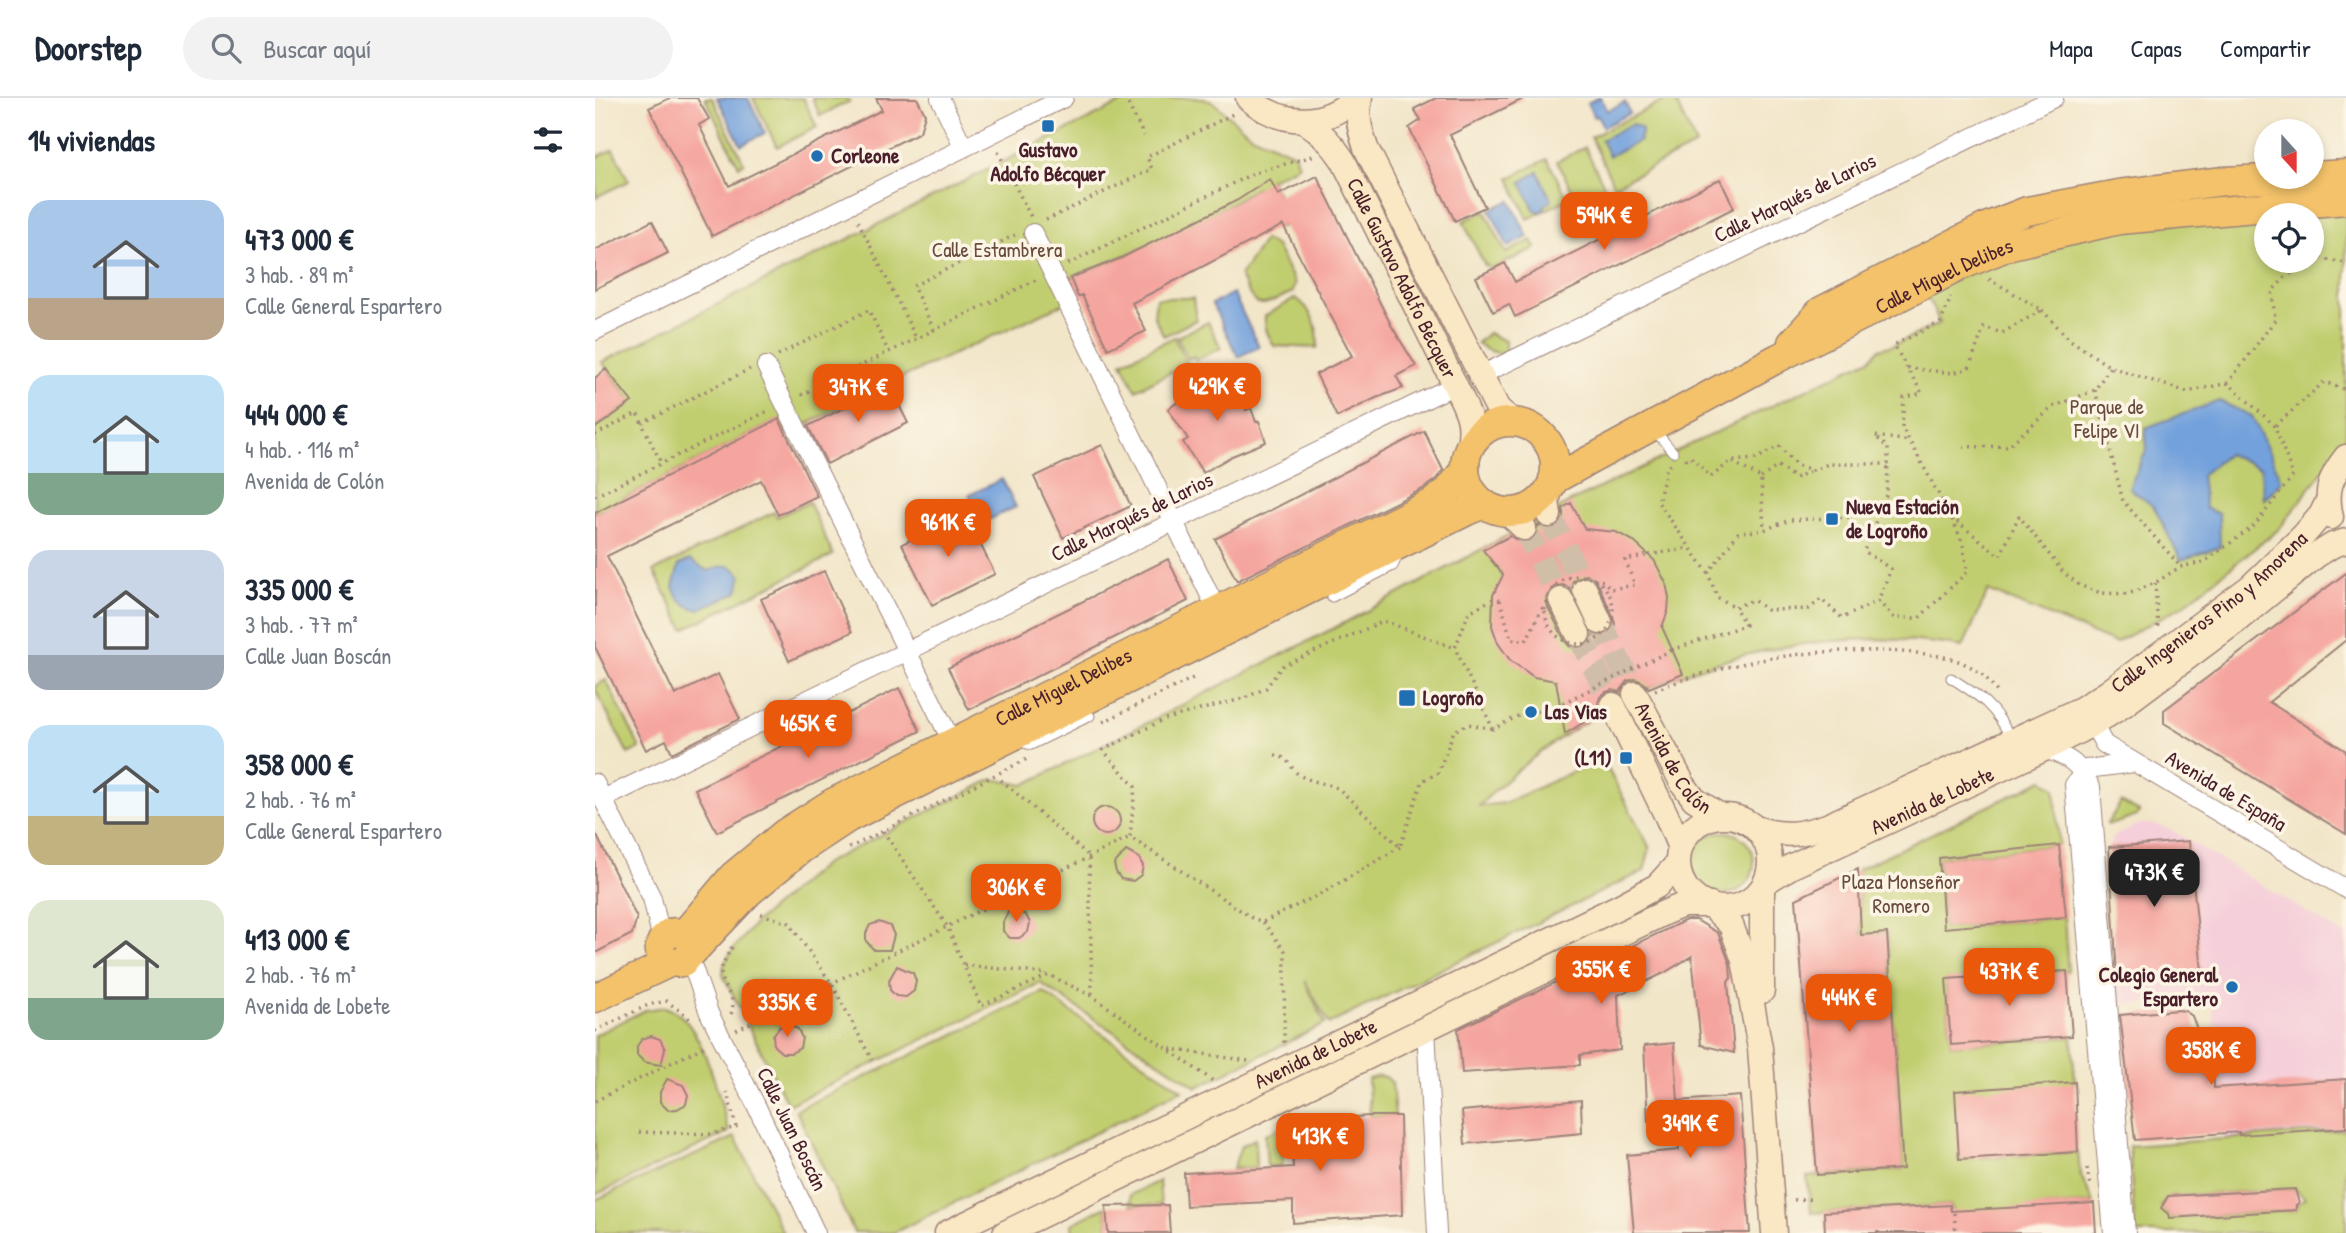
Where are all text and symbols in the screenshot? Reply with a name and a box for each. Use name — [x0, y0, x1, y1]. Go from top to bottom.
search box — [183, 17, 673, 80]
text: Doorstep — [35, 26, 141, 70]
icon: search — [207, 29, 245, 67]
text: Buscar aquí — [263, 31, 372, 66]
text: Mapa — [2049, 32, 2093, 64]
text: Capas — [2131, 32, 2182, 64]
text: Compartir — [2220, 32, 2311, 64]
marker: Gustavo Adolfo Bécquer — [1040, 118, 1056, 134]
north arrow — [2254, 119, 2324, 189]
map controls — [2254, 119, 2324, 273]
text: 14 viviendas — [28, 120, 155, 160]
icon: filters — [529, 121, 567, 159]
place label: Gustavo Adolfo Bécquer — [990, 135, 1106, 189]
place label: Corleone — [831, 141, 900, 170]
street label: Calle Marqués de Larios — [1709, 146, 1881, 249]
marker: Corleone — [809, 148, 825, 164]
street label: Calle Gustavo Adolfo Bécquer — [1340, 173, 1465, 383]
pin: 594K € — [1547, 192, 1661, 252]
text: 594K € — [1576, 199, 1632, 230]
button: locate — [2254, 203, 2324, 273]
text: 473 000 € — [245, 219, 353, 259]
icon: home — [84, 228, 168, 312]
street label: Calle Miguel Delibes — [1870, 231, 2017, 321]
park label: Calle Estambrera — [932, 235, 1062, 264]
text: 3 hab. · 89 m² — [245, 259, 353, 290]
text: Calle General Espartero — [245, 290, 442, 321]
pin: 347K € — [801, 364, 915, 424]
pin: 429K € — [1160, 364, 1274, 423]
text: 429K € — [1189, 370, 1245, 401]
text: 347K € — [829, 371, 887, 402]
park label: Parque de Felipe VI — [2070, 392, 2144, 445]
text: 444 000 € — [245, 394, 347, 434]
icon: home — [84, 403, 168, 487]
text: 4 hab. · 116 m² — [245, 434, 359, 465]
text: Avenida de Colón — [245, 465, 384, 496]
street label: Calle Marqués de Larios — [1046, 465, 1218, 568]
place label: Nueva Estación de Logroño — [1846, 492, 1959, 546]
pin: 961K € — [891, 500, 1005, 559]
text: 961K € — [921, 506, 975, 537]
marker: Nueva Estación de Logroño — [1824, 511, 1840, 527]
street label: Calle Ingenieros Pino y Amorena — [2104, 524, 2314, 700]
text: 335 000 € — [245, 569, 353, 609]
icon: home — [84, 578, 168, 662]
text: 3 hab. · 77 m² — [245, 609, 358, 640]
text: Calle Juan Boscán — [245, 640, 392, 671]
street label: Calle Miguel Delibes — [990, 640, 1137, 733]
place label: Logroño — [1423, 683, 1484, 713]
marker: Logroño — [1397, 688, 1417, 708]
place label: Las Vias — [1545, 697, 1607, 726]
street label: Avenida de Colón — [1628, 697, 1717, 821]
pin: 465K € — [751, 700, 865, 760]
marker: Las Vias — [1523, 704, 1539, 720]
text: 465K € — [780, 707, 836, 738]
place label: (L11) — [1574, 743, 1612, 772]
street label: Avenida de España — [2160, 743, 2292, 838]
text: 358 000 € — [245, 744, 353, 784]
marker: (L11) — [1618, 750, 1634, 766]
icon: home — [84, 753, 168, 837]
street label: Avenida de Lobete — [1866, 759, 1999, 841]
text: 2 hab. · 76 m² — [245, 784, 356, 815]
text: Calle General Espartero — [245, 815, 442, 846]
pin: 473K € — [2097, 850, 2211, 909]
text: 473K € — [2125, 856, 2183, 887]
pin: 306K € — [959, 864, 1073, 924]
park label: Plaza Monseñor Romero — [1842, 867, 1960, 920]
text: 306K € — [987, 871, 1045, 902]
text: 413 000 € — [245, 919, 349, 959]
icon: home — [84, 928, 168, 1012]
pin: 355K € — [1544, 946, 1658, 1006]
pin: 437K € — [1952, 948, 2066, 1008]
text: 355K € — [1572, 953, 1630, 984]
text: 437K € — [1980, 955, 2038, 986]
text: 2 hab. · 76 m² — [245, 959, 356, 990]
place label: Colegio General Espartero — [2099, 960, 2219, 1014]
pin: 444K € — [1792, 974, 1906, 1034]
pin: 335K € — [730, 979, 844, 1039]
marker: Colegio General Espartero — [2224, 979, 2240, 995]
text: 444K € — [1822, 981, 1876, 1012]
text: 335K € — [758, 986, 816, 1017]
text: Avenida de Lobete — [245, 990, 390, 1021]
street label: Avenida de Lobete — [1249, 1011, 1382, 1095]
pin: 358K € — [2154, 1028, 2268, 1087]
text: 358K € — [2182, 1034, 2240, 1065]
street label: Calle Juan Boscán — [750, 1062, 835, 1195]
pin: 349K € — [1633, 1100, 1747, 1160]
text: 349K € — [1662, 1107, 1718, 1138]
pin: 413K € — [1263, 1114, 1377, 1173]
text: 413K € — [1292, 1120, 1348, 1151]

